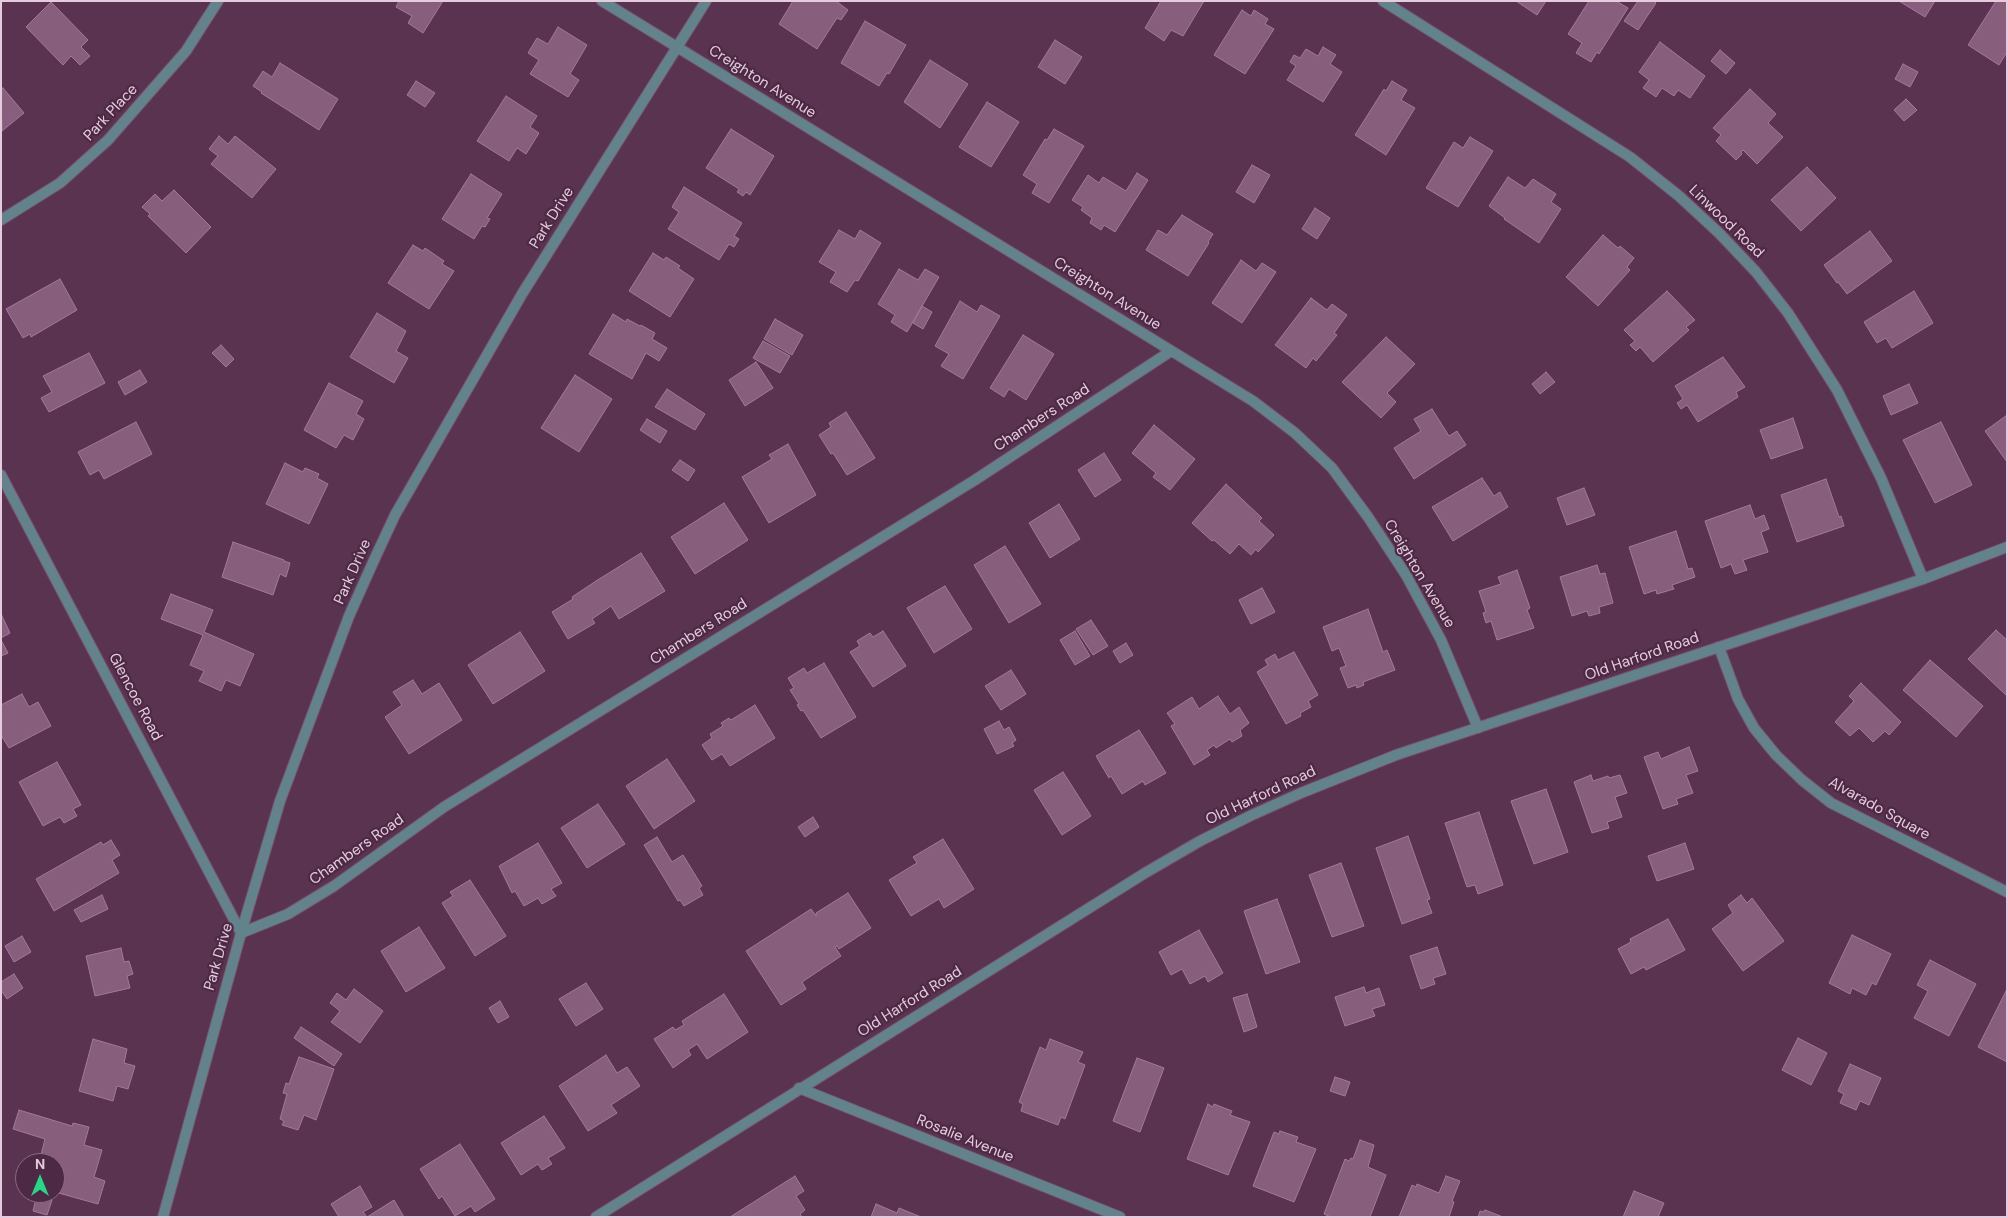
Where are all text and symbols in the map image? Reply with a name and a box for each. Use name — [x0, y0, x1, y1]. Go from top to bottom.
street label: Creighton Avenue — [705, 42, 819, 122]
street label: Park Place — [80, 81, 142, 145]
street label: Linwood Road — [1685, 182, 1767, 262]
street label: Park Drive — [526, 184, 578, 252]
street label: Creighton Avenue — [1050, 254, 1164, 334]
street label: Chambers Road — [991, 380, 1093, 456]
street label: Creighton Avenue — [1380, 517, 1458, 631]
street label: Park Drive — [331, 537, 375, 607]
street label: Chambers Road — [647, 595, 751, 669]
street label: Old Harford Road — [1583, 629, 1701, 685]
street label: Glencoe Road — [104, 650, 166, 744]
street label: Old Harford Road — [1203, 763, 1319, 829]
street label: Alvarado Square — [1825, 774, 1933, 844]
street label: Chambers Road — [306, 811, 408, 889]
street label: Park Drive — [201, 921, 237, 993]
street label: Old Harford Road — [855, 963, 965, 1041]
street label: Rosalie Avenue — [914, 1111, 1016, 1167]
north arrow — [15, 1153, 65, 1203]
text: N — [35, 1155, 45, 1173]

